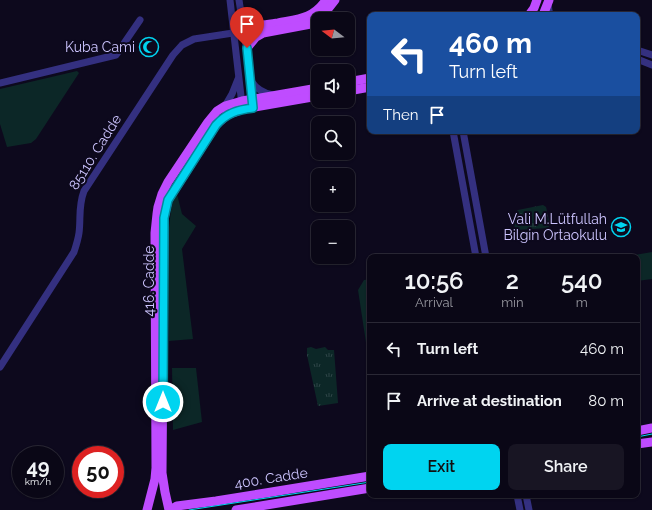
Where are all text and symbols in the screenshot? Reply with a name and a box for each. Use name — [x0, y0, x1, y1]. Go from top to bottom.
pin — [230, 7.0, 264, 48]
north arrow — [311, 12, 355, 56]
map controls — [311, 12, 355, 264]
icon: arrive — [236, 13, 258, 35]
text: 460 m — [449, 27, 532, 60]
icon: left — [383, 28, 435, 80]
mosque icon: Kuba Cami — [138, 36, 160, 58]
place label: Kuba Cami — [65, 39, 135, 55]
text: Turn left — [449, 61, 518, 82]
button: sound — [311, 64, 355, 108]
icon: arrive — [426, 104, 448, 126]
text: Then — [383, 106, 418, 124]
street label: 85110. Cadde — [66, 111, 124, 193]
button: search — [311, 116, 355, 160]
button: + — [311, 168, 355, 212]
place label: Vali M.Lütfullah Bilgin Ortaokulu — [503, 211, 607, 243]
school or university icon: Vali M.Lütfullah Bilgin Ortaokulu — [610, 216, 632, 238]
button: − — [311, 220, 355, 264]
street label: 416. Cadde — [141, 245, 157, 317]
text: 10:56 — [404, 266, 464, 295]
text: 2 — [506, 266, 519, 295]
text: 540 — [561, 266, 603, 295]
text: Arrival — [415, 295, 453, 310]
text: min — [501, 295, 524, 310]
text: m — [576, 295, 588, 310]
icon: left — [383, 338, 405, 360]
text: Turn left — [417, 340, 478, 358]
text: 460 m — [580, 340, 624, 358]
position arrow — [142, 381, 184, 423]
icon: arrive — [383, 390, 405, 412]
text: Arrive at destination — [417, 392, 562, 410]
text: 80 m — [588, 392, 624, 410]
button: Exit — [383, 444, 500, 490]
button: Share — [508, 444, 624, 490]
speed limit sign: 50 — [72, 446, 124, 498]
text: 49 — [26, 455, 50, 479]
street label: 400. Cadde — [233, 464, 309, 492]
text: km/h — [25, 476, 51, 487]

